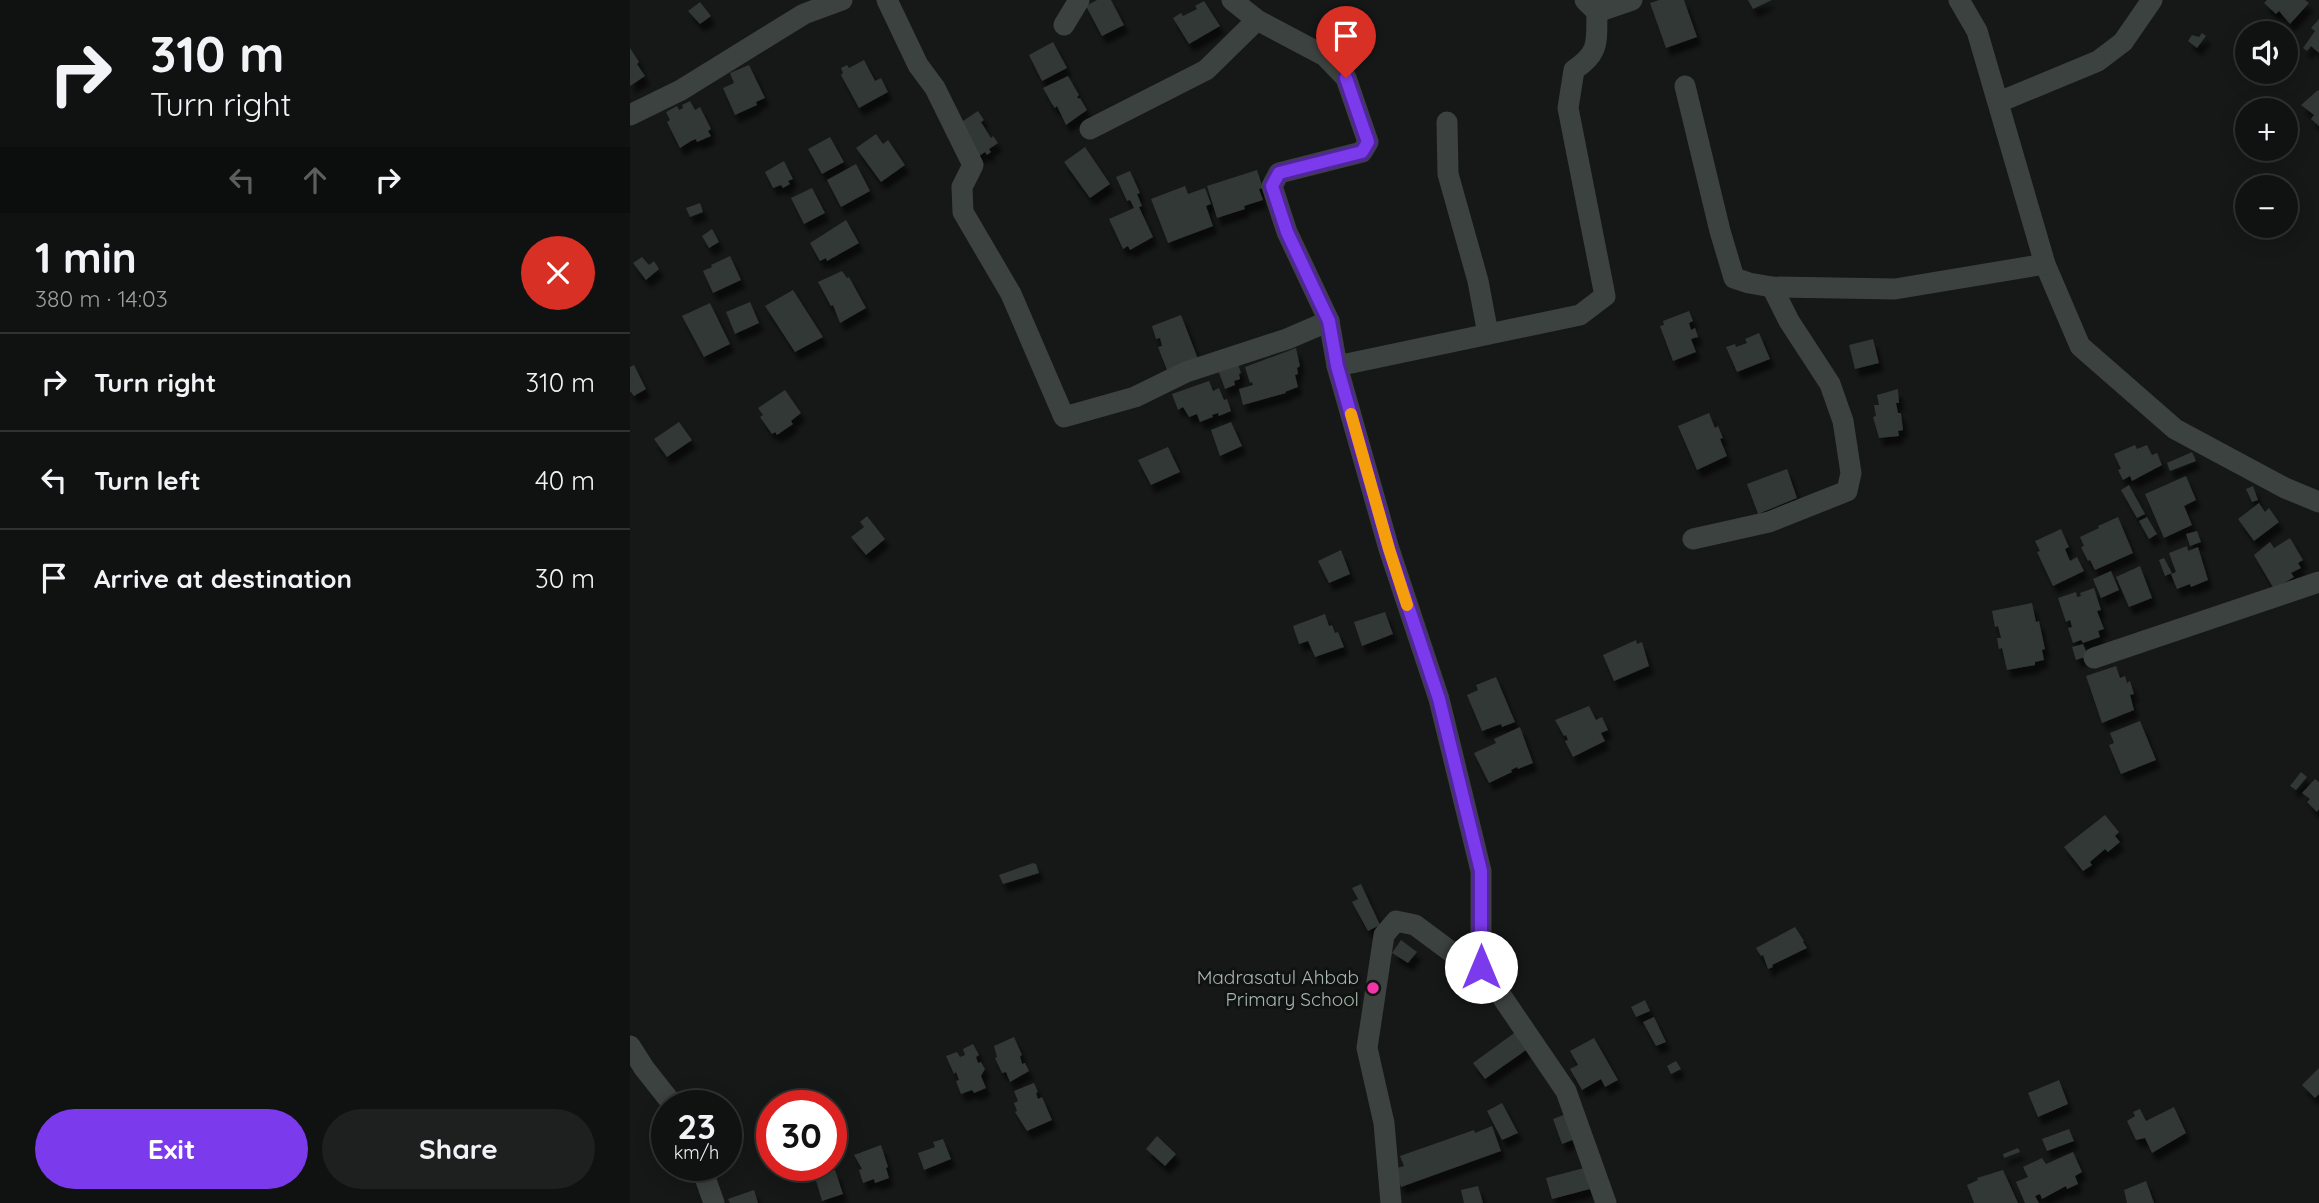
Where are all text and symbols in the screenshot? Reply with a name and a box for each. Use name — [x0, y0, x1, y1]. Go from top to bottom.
pin — [1316, 6, 1376, 78]
icon: arrive — [1327, 17, 1365, 55]
map controls — [2235, 21, 2298, 238]
button: sound — [2235, 21, 2298, 84]
text: 310 m — [150, 23, 284, 84]
icon: right — [35, 28, 126, 119]
text: Turn right — [150, 84, 291, 124]
button: + — [2235, 98, 2298, 161]
icon: left — [223, 161, 261, 199]
icon: ahead — [296, 161, 334, 199]
icon: right — [369, 161, 407, 199]
button: − — [2235, 175, 2298, 238]
text: 1 min — [35, 231, 137, 284]
button: close — [521, 236, 595, 310]
text: 380 m · 14:03 — [35, 284, 168, 313]
icon: right — [35, 363, 73, 401]
text: Turn right — [94, 366, 216, 399]
text: 310 m — [525, 366, 595, 399]
icon: left — [35, 461, 73, 499]
text: Turn left — [94, 464, 201, 497]
text: 40 m — [535, 464, 595, 497]
icon: arrive — [35, 559, 73, 597]
text: Arrive at destination — [94, 562, 352, 595]
text: 30 m — [535, 562, 595, 595]
position arrow — [1444, 930, 1518, 1004]
place label: Madrasatul Ahbab Primary School — [1197, 965, 1359, 1011]
marker: Madrasatul Ahbab Primary School — [1365, 980, 1381, 996]
speed limit sign: 30 — [756, 1090, 847, 1181]
text: 23 — [677, 1104, 716, 1148]
button: Exit — [35, 1109, 308, 1189]
button: Share — [322, 1109, 595, 1189]
text: km/h — [674, 1141, 719, 1164]

